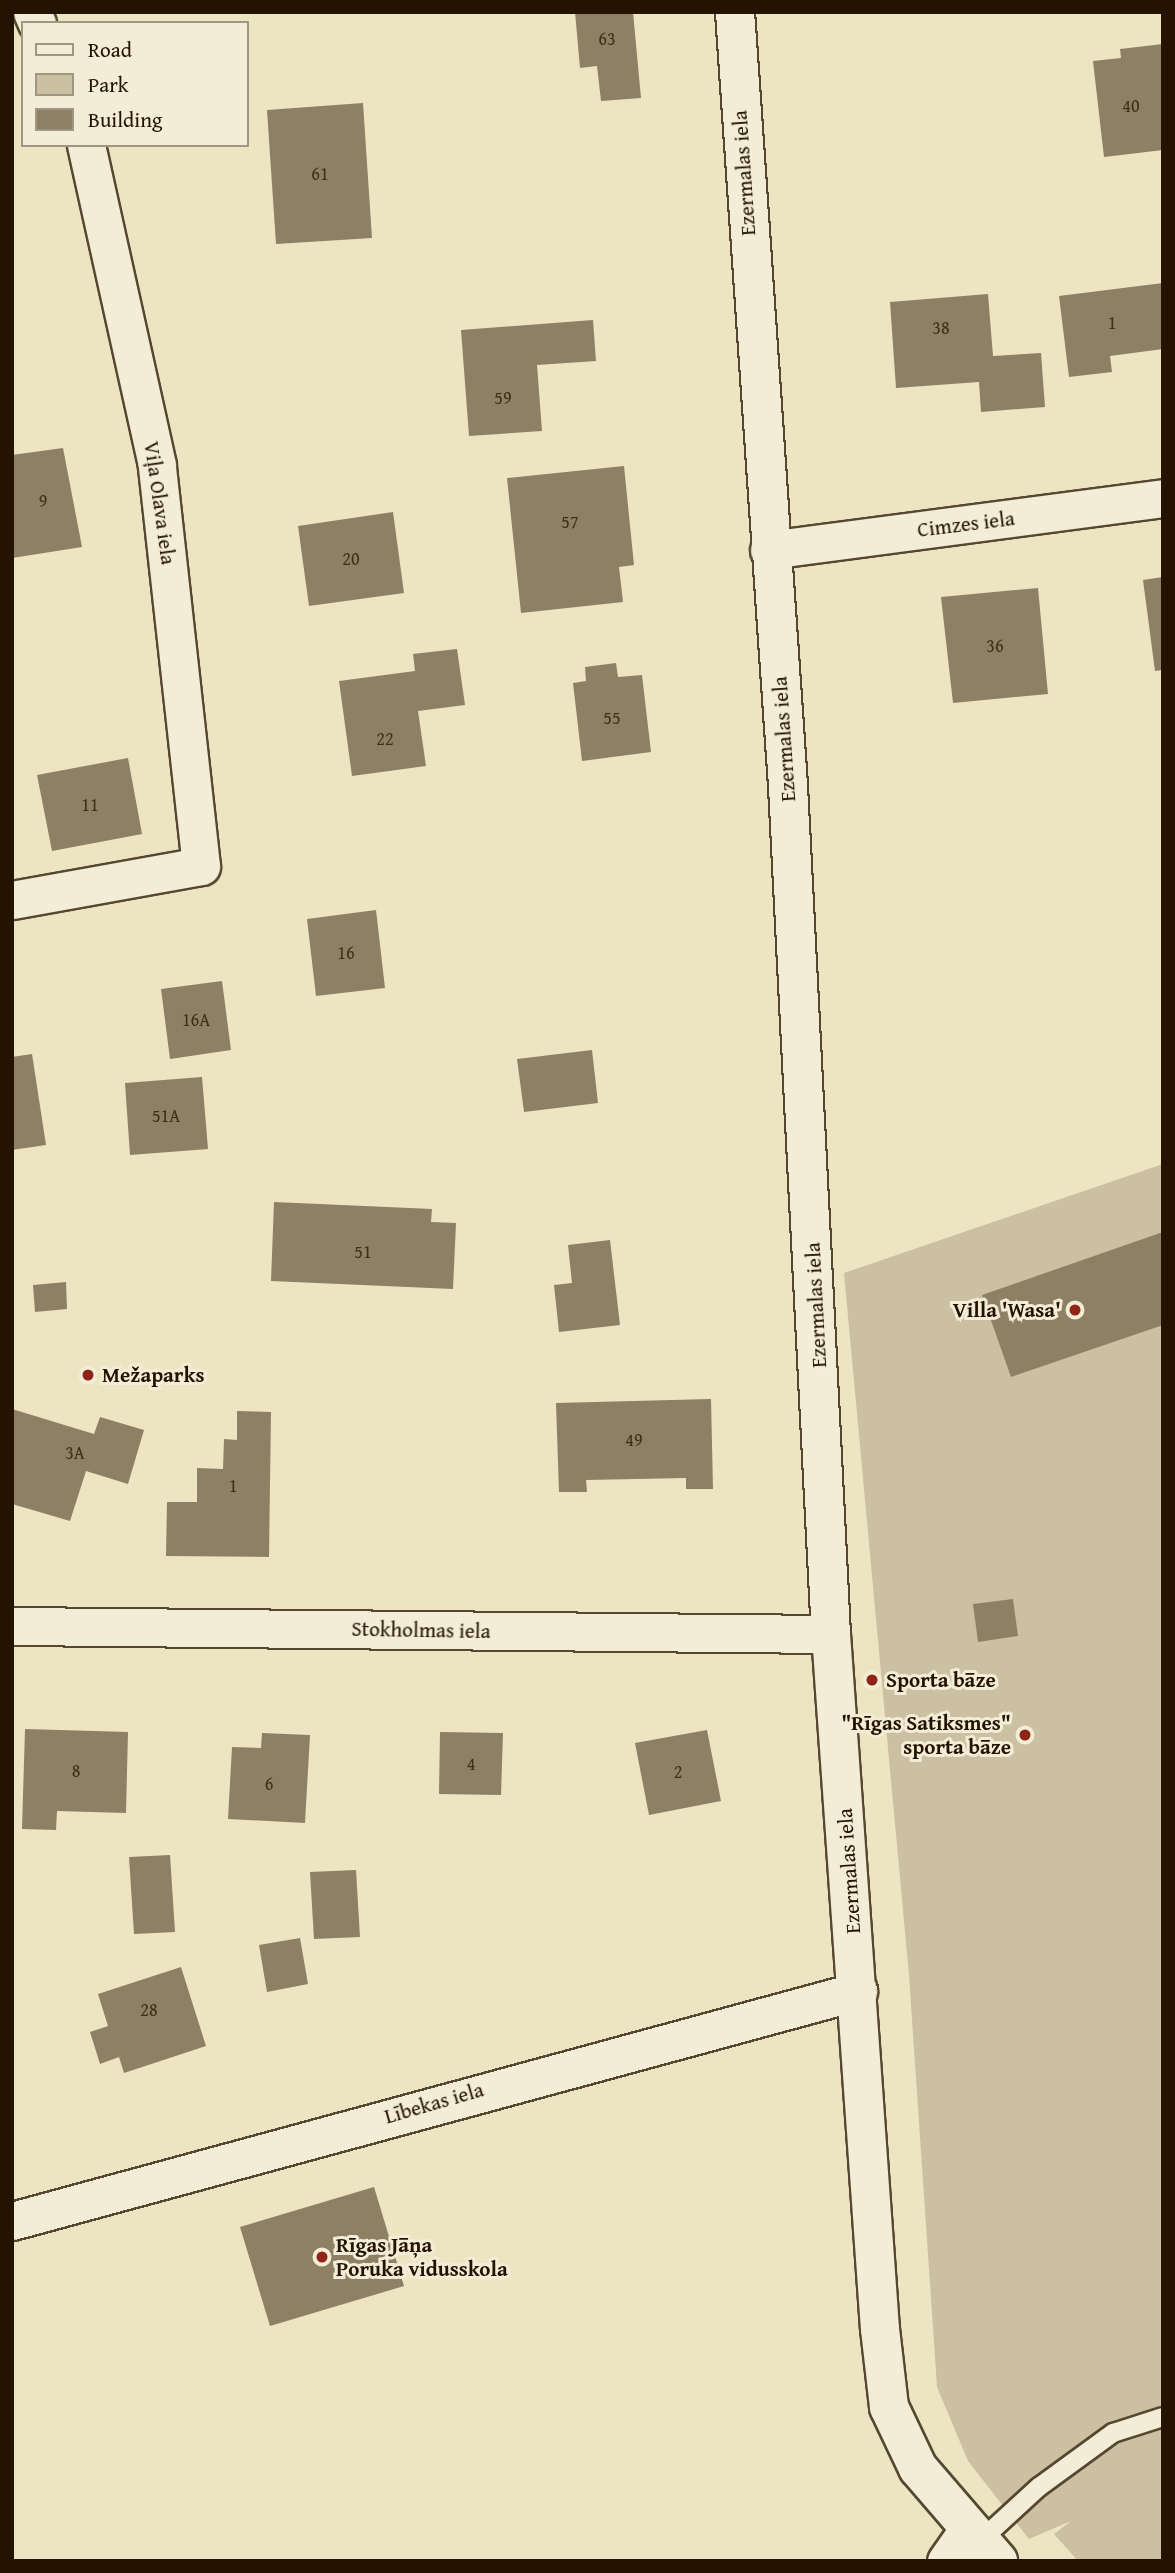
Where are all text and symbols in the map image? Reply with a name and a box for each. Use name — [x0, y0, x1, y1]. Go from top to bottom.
legend — [21, 21, 248, 147]
house number: 63 — [598, 28, 616, 50]
text: Road — [88, 34, 132, 65]
text: Park — [88, 69, 129, 100]
house number: 40 — [1122, 95, 1140, 117]
text: Building — [88, 104, 162, 135]
street label: Ezermalas iela — [727, 109, 761, 237]
house number: 61 — [311, 163, 329, 185]
house number: 1 — [1108, 312, 1116, 334]
house number: 38 — [932, 317, 950, 339]
house number: 59 — [494, 387, 512, 409]
street label: Viļa Olava iela — [139, 440, 181, 566]
house number: 9 — [39, 490, 47, 512]
street label: Cimzes iela — [916, 506, 1016, 542]
house number: 57 — [561, 511, 579, 533]
house number: 20 — [342, 548, 360, 570]
house number: 36 — [986, 635, 1004, 657]
street label: Ezermalas iela — [767, 675, 801, 803]
house number: 55 — [603, 707, 621, 729]
house number: 22 — [376, 728, 394, 750]
house number: 11 — [81, 794, 99, 816]
house number: 16 — [337, 942, 355, 964]
house number: 16A — [182, 1009, 210, 1031]
house number: 51A — [152, 1105, 180, 1127]
house number: 51 — [354, 1241, 372, 1263]
street label: Ezermalas iela — [800, 1242, 832, 1368]
place label: Villa 'Wasa' — [953, 1297, 1061, 1323]
marker: Villa 'Wasa' — [1067, 1302, 1083, 1318]
place label: Mežaparks — [102, 1362, 204, 1388]
marker: Mežaparks — [80, 1367, 96, 1383]
house number: 49 — [625, 1429, 643, 1451]
house number: 3A — [65, 1442, 85, 1464]
house number: 1 — [229, 1475, 237, 1497]
street label: Stokholmas iela — [351, 1616, 491, 1644]
place label: Sporta bāze — [886, 1667, 996, 1693]
marker: Sporta bāze — [864, 1672, 880, 1688]
place label: "Rīgas Satiksmes" sporta bāze — [841, 1710, 1011, 1760]
marker: "Rīgas Satiksmes" sporta bāze — [1017, 1727, 1033, 1743]
house number: 4 — [467, 1753, 475, 1775]
house number: 8 — [72, 1760, 80, 1782]
house number: 2 — [674, 1761, 682, 1783]
house number: 6 — [265, 1773, 273, 1795]
street label: Ezermalas iela — [832, 1807, 866, 1935]
house number: 28 — [140, 1999, 158, 2021]
street label: Lībekas iela — [382, 2077, 486, 2129]
place label: Rīgas Jāņa Poruka vidusskola — [336, 2232, 508, 2282]
marker: Rīgas Jāņa Poruka vidusskola — [314, 2249, 330, 2265]

